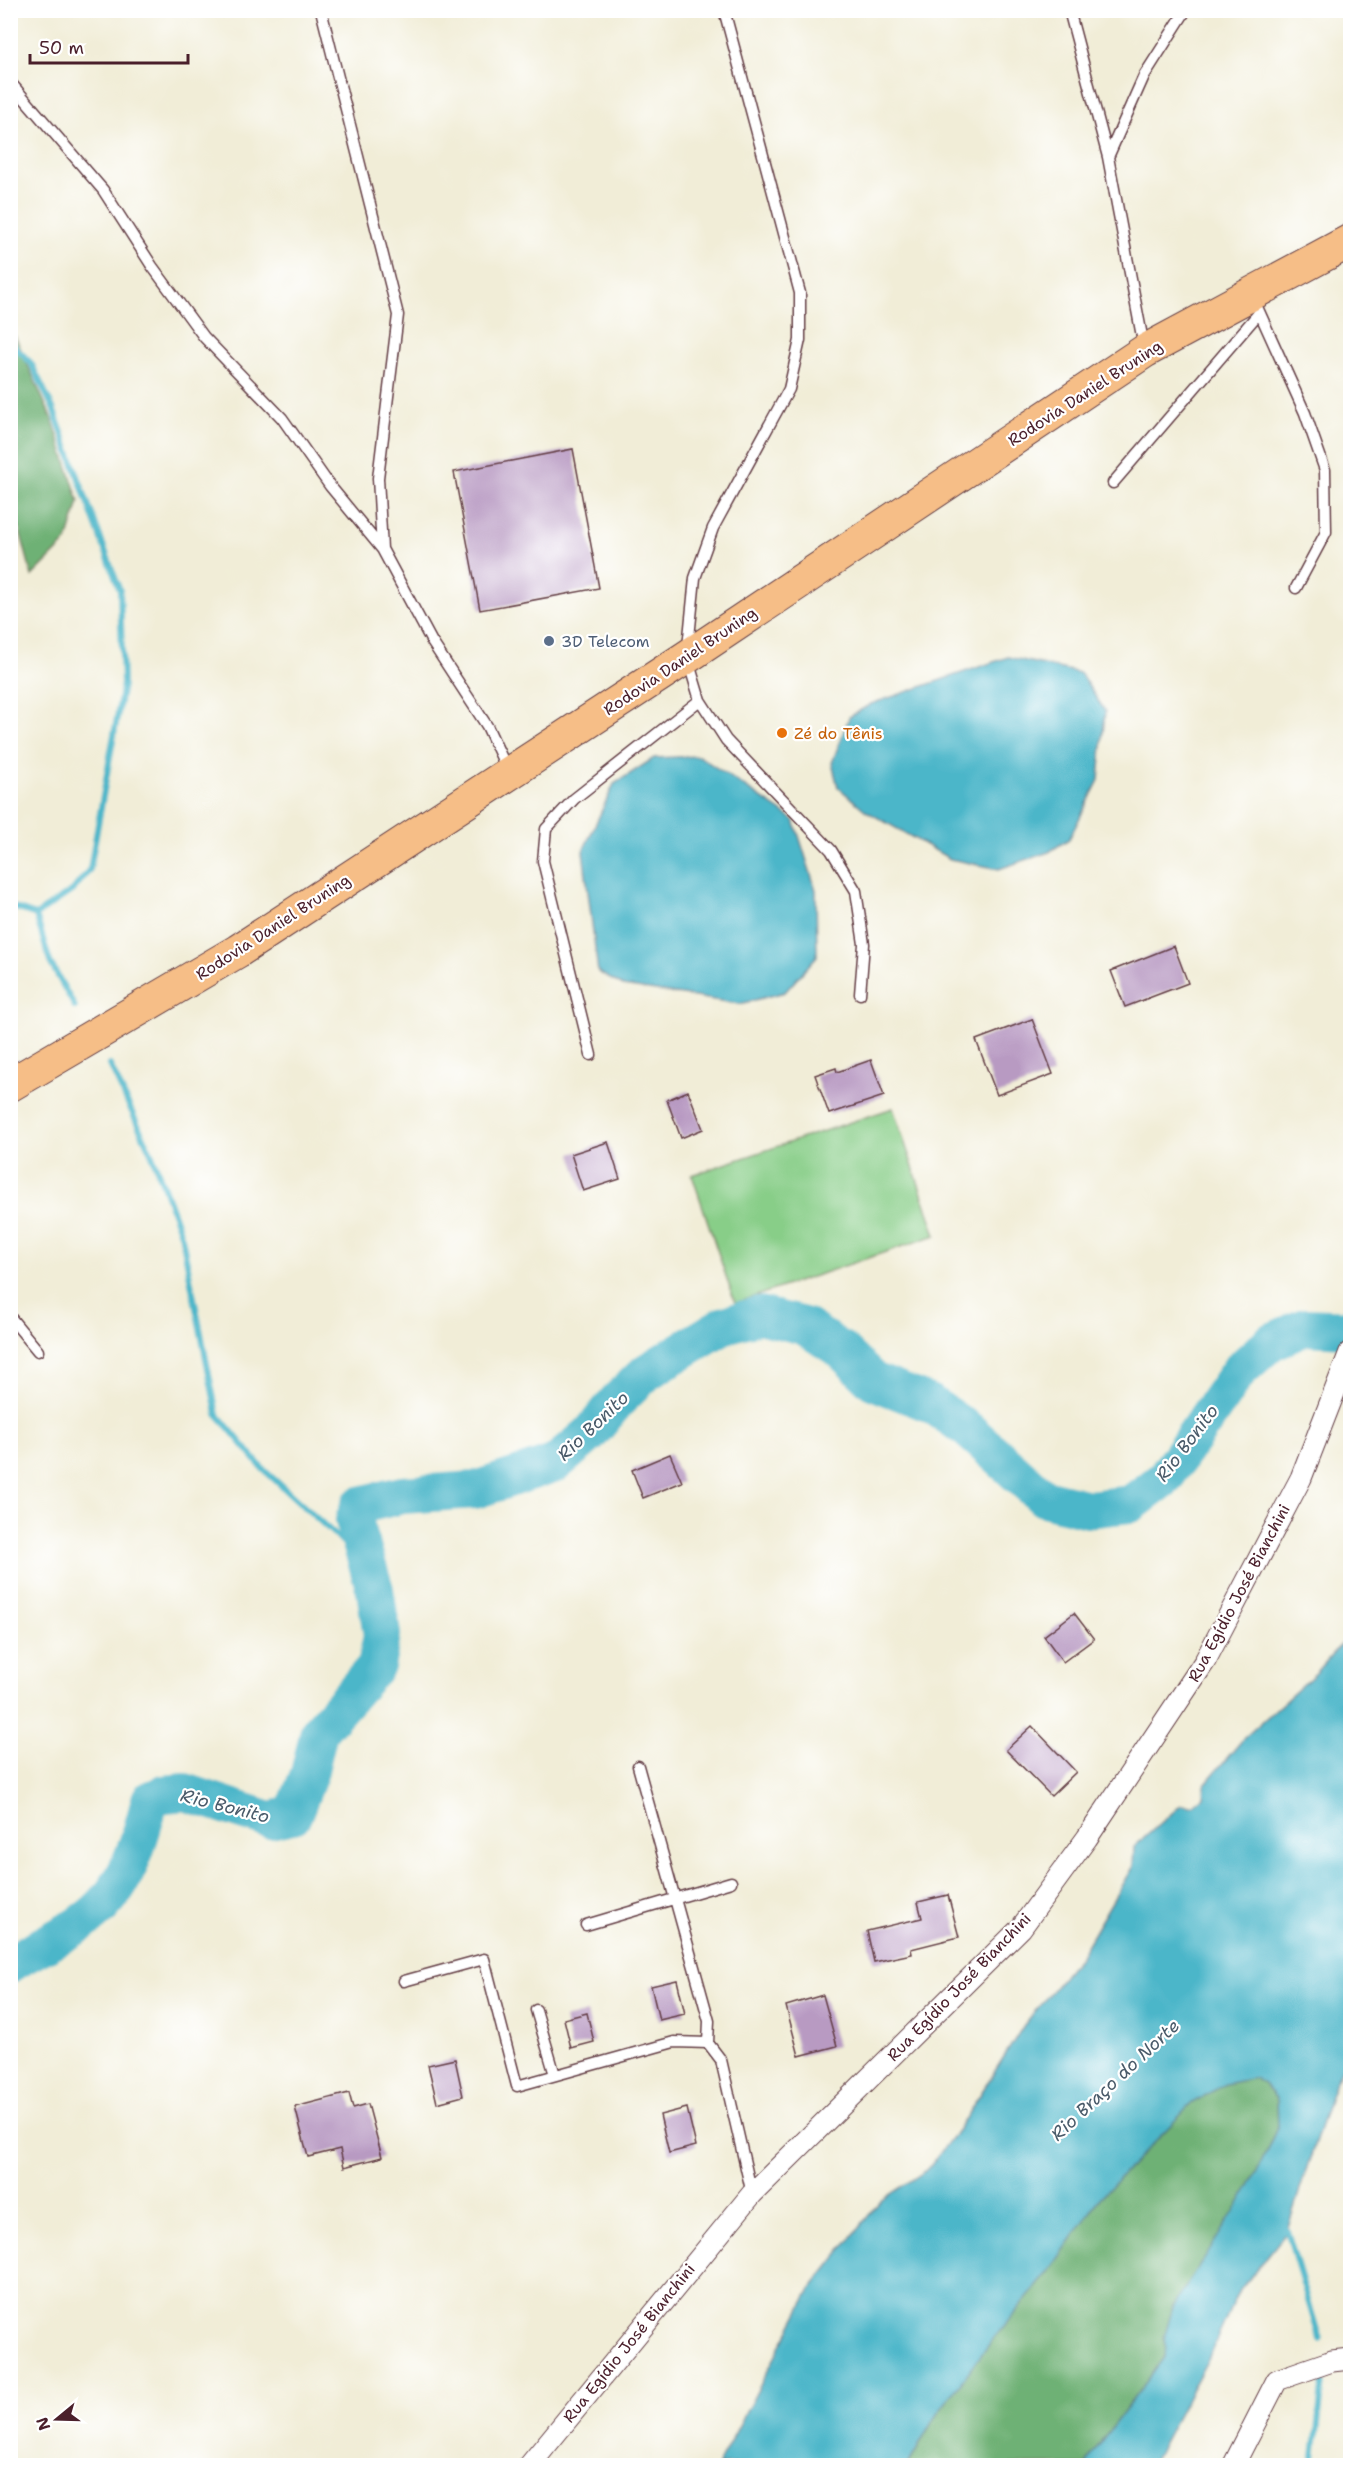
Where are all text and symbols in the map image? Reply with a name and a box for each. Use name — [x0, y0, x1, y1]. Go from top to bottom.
scale bar — [30, 27, 188, 65]
text: 50 m — [39, 36, 84, 60]
street label: Rodovia Daniel Bruning — [1004, 335, 1166, 451]
street label: Rodovia Daniel Bruning — [599, 602, 761, 720]
place label: 3D Telecom — [561, 631, 650, 652]
marker: 3D Telecom — [542, 634, 556, 648]
place label: Zé do Tênis — [794, 723, 883, 744]
marker: Zé do Tênis — [775, 726, 789, 740]
street label: Rodovia Daniel Bruning — [192, 869, 354, 985]
water label: Rio Bonito — [552, 1386, 634, 1466]
water label: Rio Bonito — [1150, 1400, 1224, 1486]
street label: Rua Egídio José Bianchini — [1183, 1500, 1295, 1686]
water label: Rio Bonito — [178, 1783, 272, 1829]
street label: Rua Egídio José Bianchini — [882, 1908, 1036, 2066]
water label: Rio Braço do Norte — [1045, 2014, 1185, 2146]
street label: Rua Egídio José Bianchini — [558, 2259, 700, 2427]
north arrow — [27, 2389, 87, 2449]
text: N — [31, 2414, 55, 2433]

